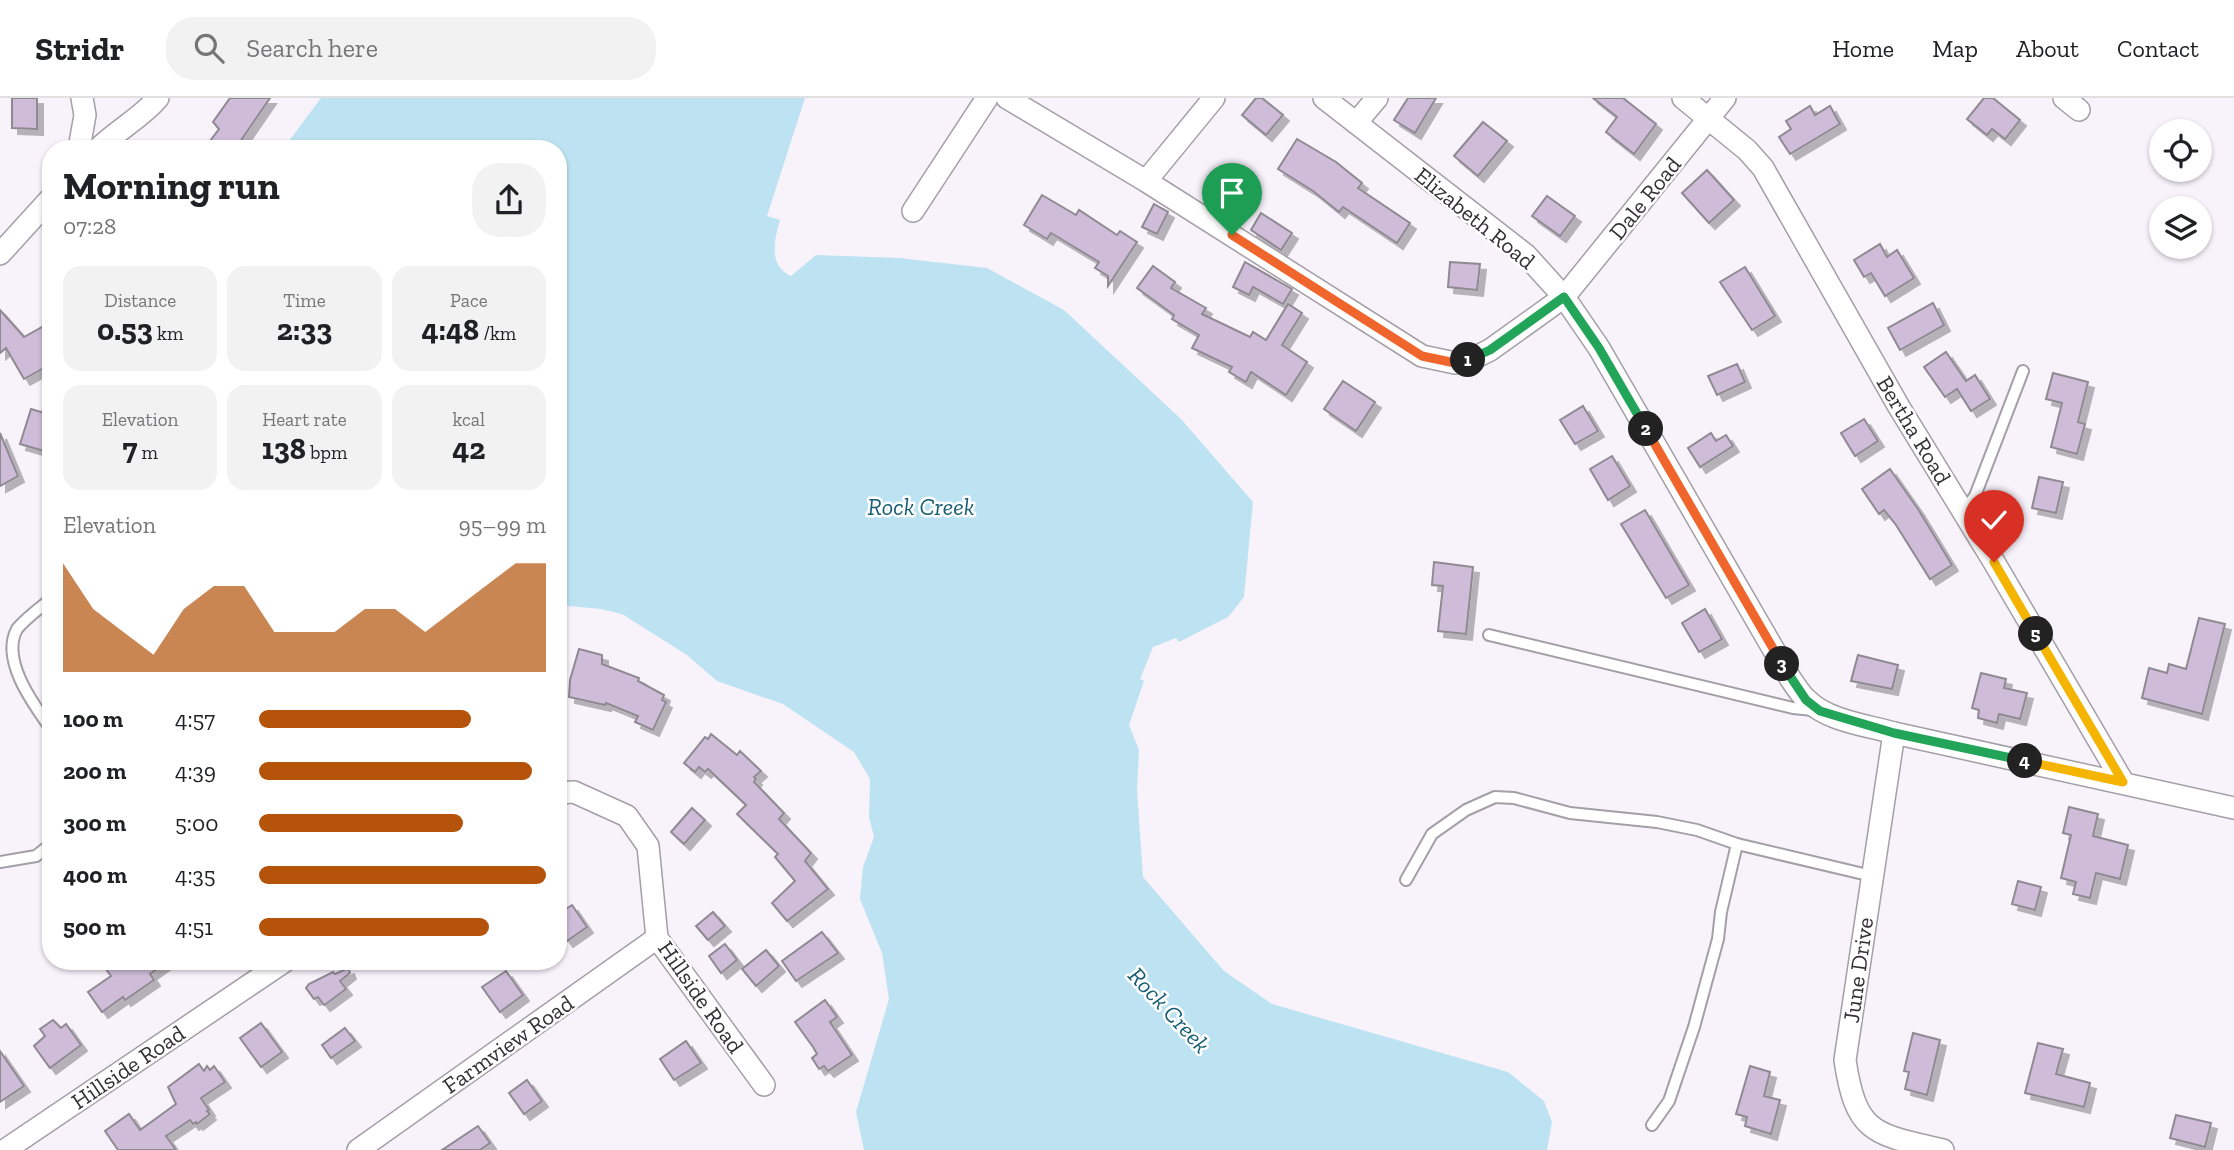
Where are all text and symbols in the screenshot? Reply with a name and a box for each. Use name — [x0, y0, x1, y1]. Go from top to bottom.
search box — [166, 17, 656, 80]
text: Stridr — [35, 29, 124, 68]
icon: search — [190, 29, 228, 67]
text: Search here — [246, 32, 378, 64]
text: Home — [1832, 34, 1894, 63]
text: Map — [1932, 34, 1978, 63]
text: About — [2016, 34, 2079, 63]
text: Contact — [2117, 34, 2199, 63]
map controls — [2149, 119, 2212, 259]
button: locate — [2149, 119, 2212, 182]
street label: Dale Road — [1603, 151, 1687, 245]
street label: Elizabeth Road — [1409, 161, 1541, 275]
text: Morning run — [63, 163, 280, 209]
button: share — [472, 163, 546, 237]
pin — [1202, 163, 1262, 235]
icon: arrive — [1213, 174, 1251, 212]
button: layers — [2149, 196, 2212, 259]
text: 07:28 — [63, 212, 116, 240]
text: Distance — [104, 289, 176, 312]
text: Time — [283, 289, 326, 312]
text: Pace — [450, 289, 488, 312]
text: 0.53 — [97, 312, 153, 348]
text: 2:33 — [277, 312, 332, 348]
text: 4:48 — [421, 312, 479, 348]
text: km — [153, 322, 183, 345]
text: /km — [479, 322, 516, 345]
pin: 1 — [1450, 342, 1486, 378]
text: 1 — [1464, 348, 1471, 371]
street label: Bertha Road — [1871, 371, 1957, 490]
text: Elevation — [102, 408, 179, 431]
text: Heart rate — [262, 408, 347, 431]
text: kcal — [453, 408, 485, 431]
pin: 2 — [1628, 412, 1664, 446]
text: 2 — [1640, 417, 1651, 440]
text: 7 — [122, 431, 137, 467]
text: 138 — [262, 431, 306, 467]
text: 42 — [452, 431, 485, 467]
text: m — [137, 441, 158, 464]
text: bpm — [306, 441, 347, 464]
pin — [1964, 490, 2024, 562]
water label: Rock Creek — [868, 492, 975, 521]
icon: check — [1975, 501, 2013, 539]
text: Elevation — [63, 511, 156, 539]
text: 95–99 m — [459, 511, 546, 539]
pin: 5 — [2018, 616, 2054, 652]
text: 5 — [2031, 622, 2040, 645]
pin: 3 — [1764, 646, 1800, 682]
text: 3 — [1776, 652, 1787, 675]
text: 100 m — [63, 705, 123, 733]
text: 4:57 — [175, 705, 215, 733]
pin: 4 — [2008, 744, 2042, 778]
text: 4 — [2019, 749, 2030, 772]
text: 200 m — [63, 757, 126, 785]
text: 4:39 — [175, 757, 216, 785]
text: 300 m — [63, 809, 126, 837]
text: 5:00 — [175, 809, 218, 837]
text: 400 m — [63, 861, 127, 889]
text: 4:35 — [175, 861, 216, 889]
text: 500 m — [63, 913, 126, 941]
text: 4:51 — [175, 913, 213, 941]
street label: June Drive — [1837, 915, 1879, 1025]
street label: Hillside Road — [652, 935, 750, 1059]
water label: Rock Creek — [1122, 961, 1217, 1059]
street label: Farmview Road — [437, 988, 579, 1099]
street label: Hillside Road — [66, 1019, 190, 1115]

